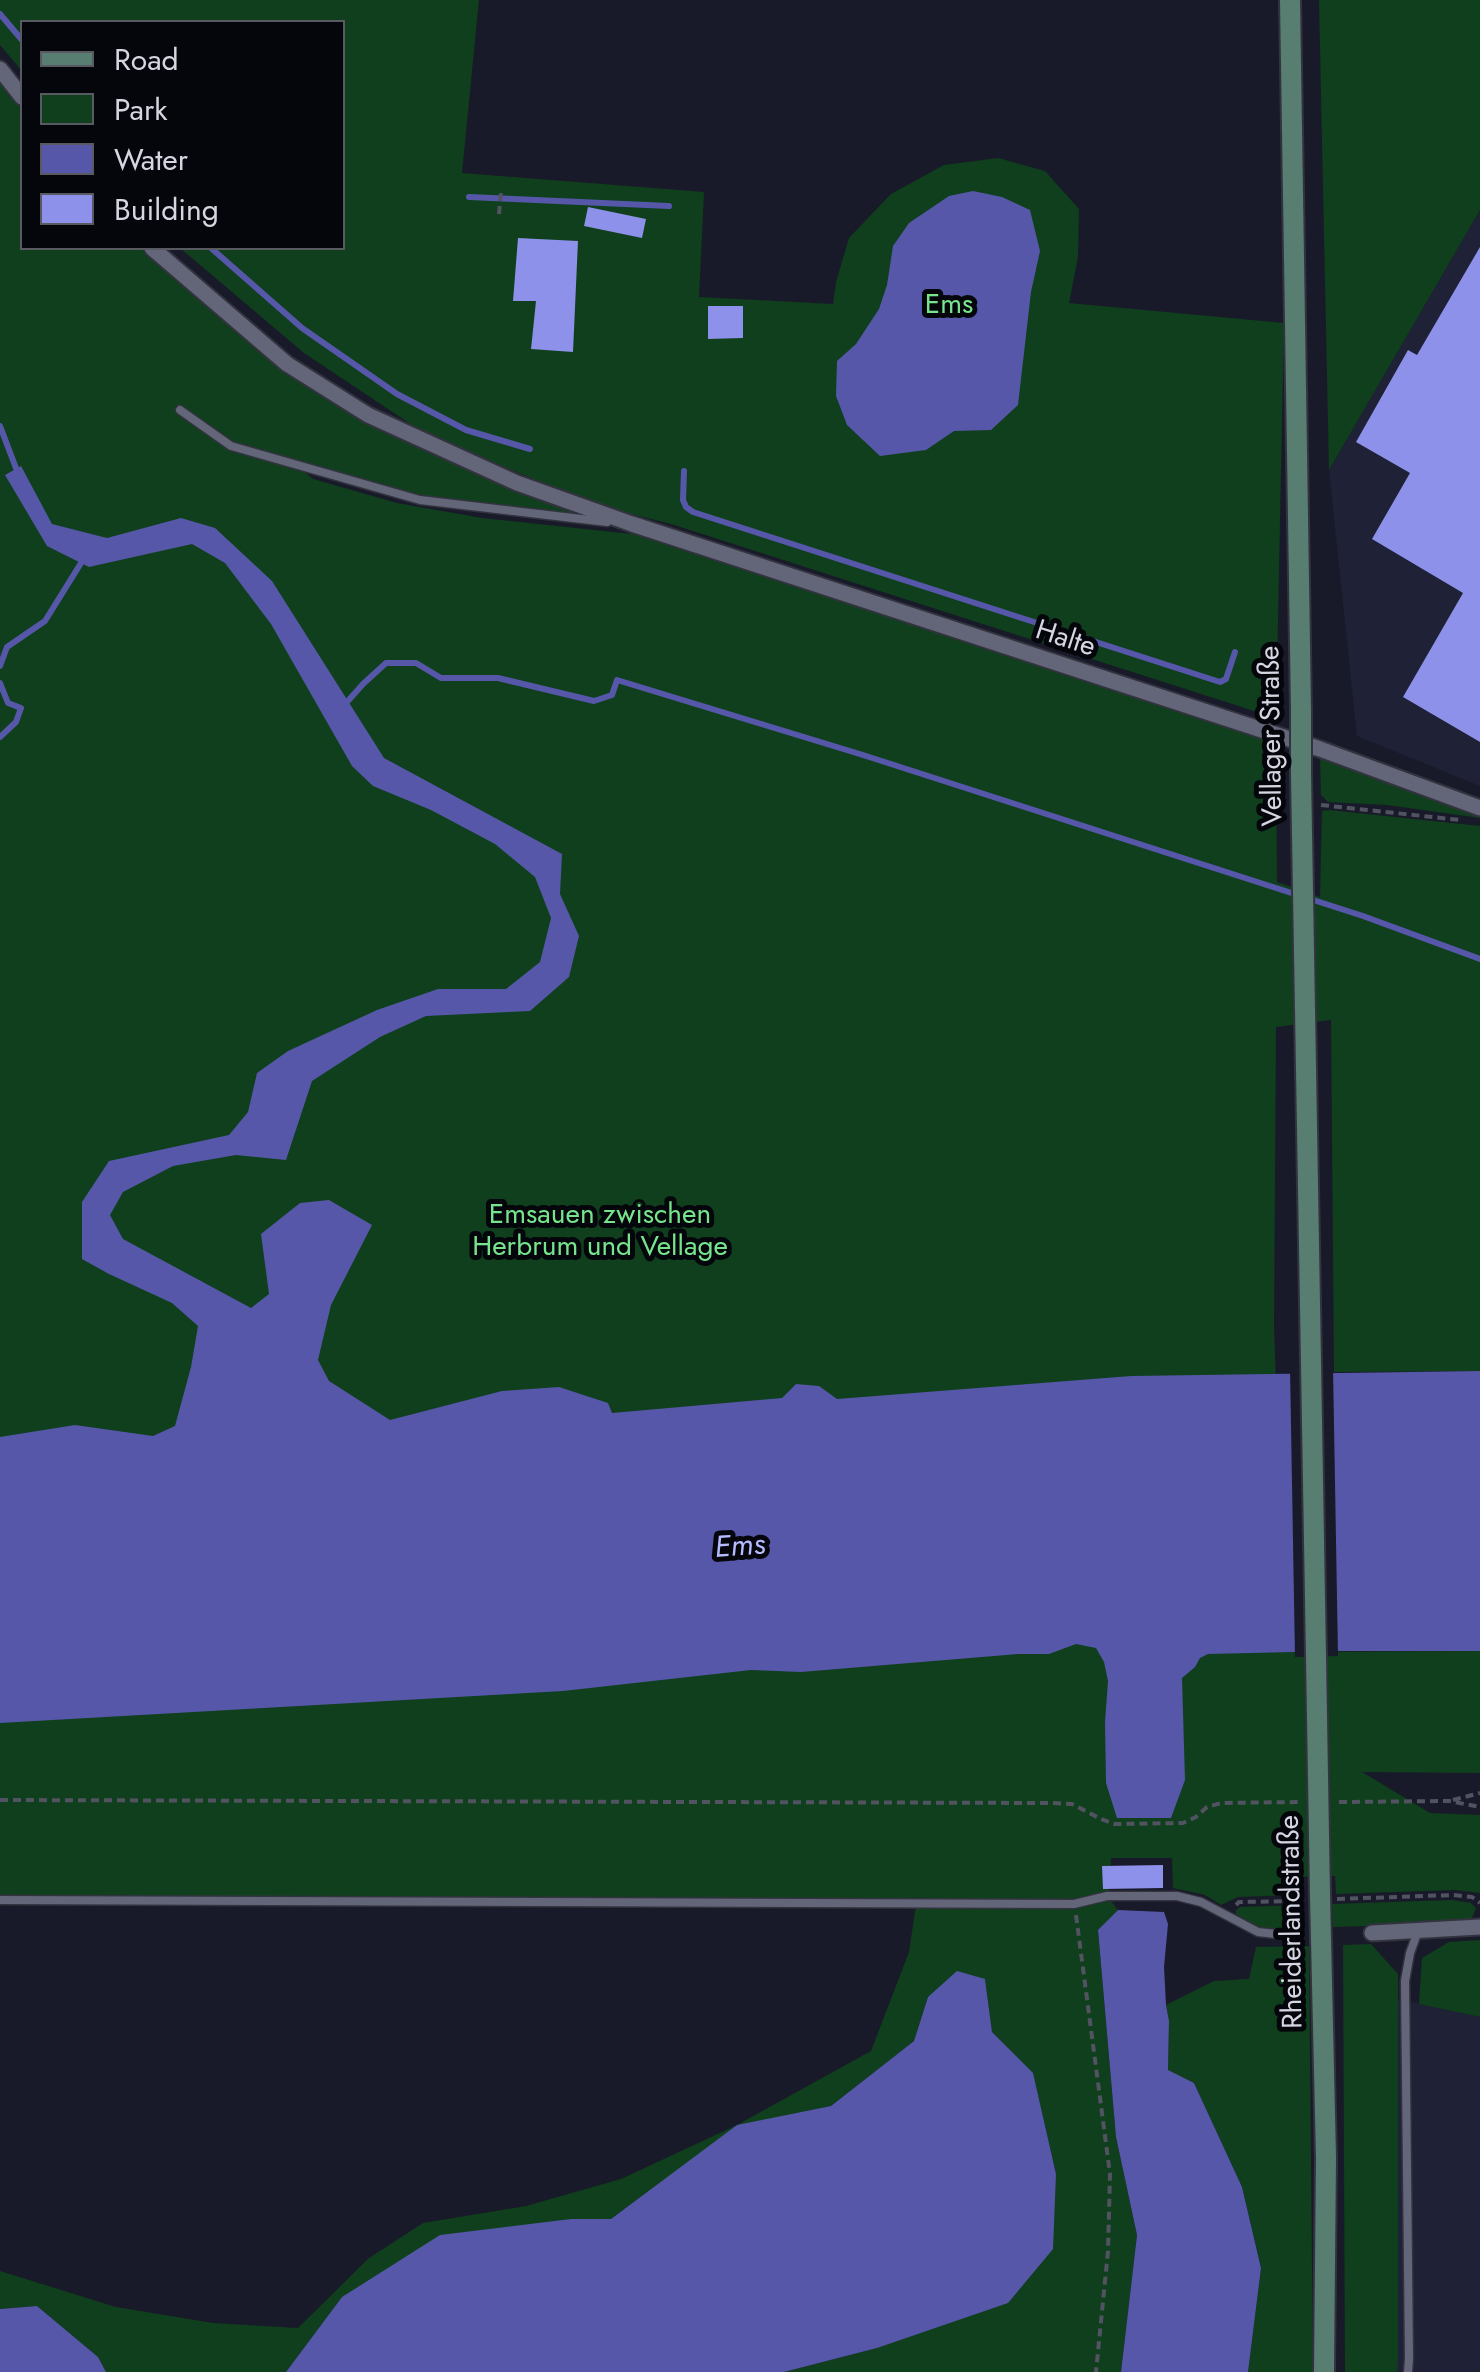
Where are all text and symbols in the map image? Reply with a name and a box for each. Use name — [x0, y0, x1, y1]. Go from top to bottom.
legend — [20, 20, 345, 250]
text: Road — [114, 38, 179, 81]
text: Park — [114, 88, 167, 131]
text: Water — [114, 138, 188, 181]
text: Building — [114, 188, 219, 231]
park label: Ems — [925, 289, 973, 323]
street label: Halte — [1031, 615, 1099, 665]
street label: Vellager Straße — [1255, 645, 1291, 827]
park label: Emsauen zwischen Herbrum und Vellage — [472, 1199, 728, 1265]
water label: Ems — [714, 1528, 766, 1568]
street label: Rheiderlandstraße — [1274, 1815, 1312, 2029]

